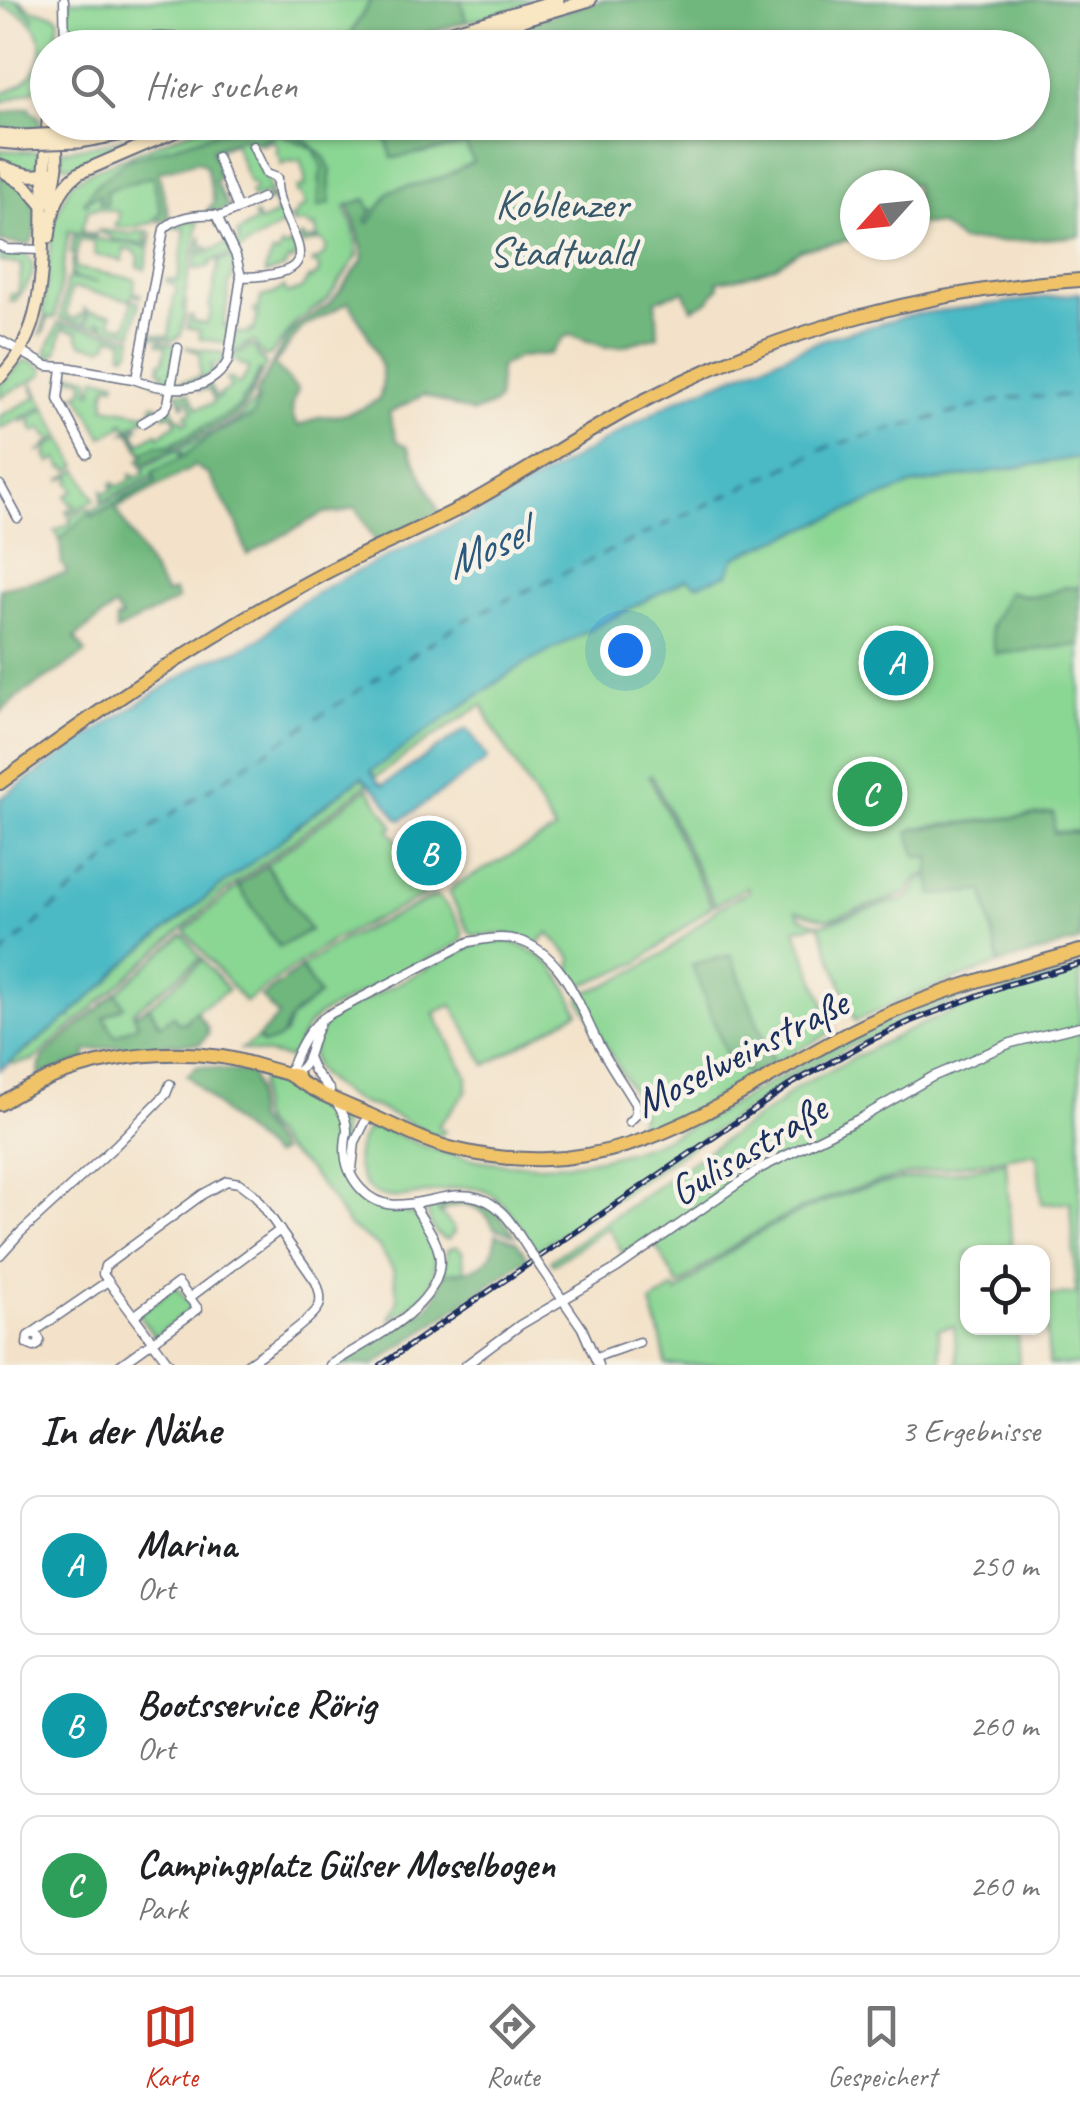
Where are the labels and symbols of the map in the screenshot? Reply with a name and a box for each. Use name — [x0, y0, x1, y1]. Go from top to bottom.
north arrow — [840, 170, 930, 260]
park label: Koblenzer Stadtwald — [489, 178, 641, 279]
water label: Mosel — [435, 498, 550, 592]
your location — [600, 625, 651, 676]
pin: A — [864, 626, 928, 700]
pin: C — [838, 756, 902, 832]
pin: B — [396, 816, 462, 890]
street label: Moselweinstraße — [625, 975, 860, 1129]
street label: Gulisastraße — [659, 1081, 840, 1218]

